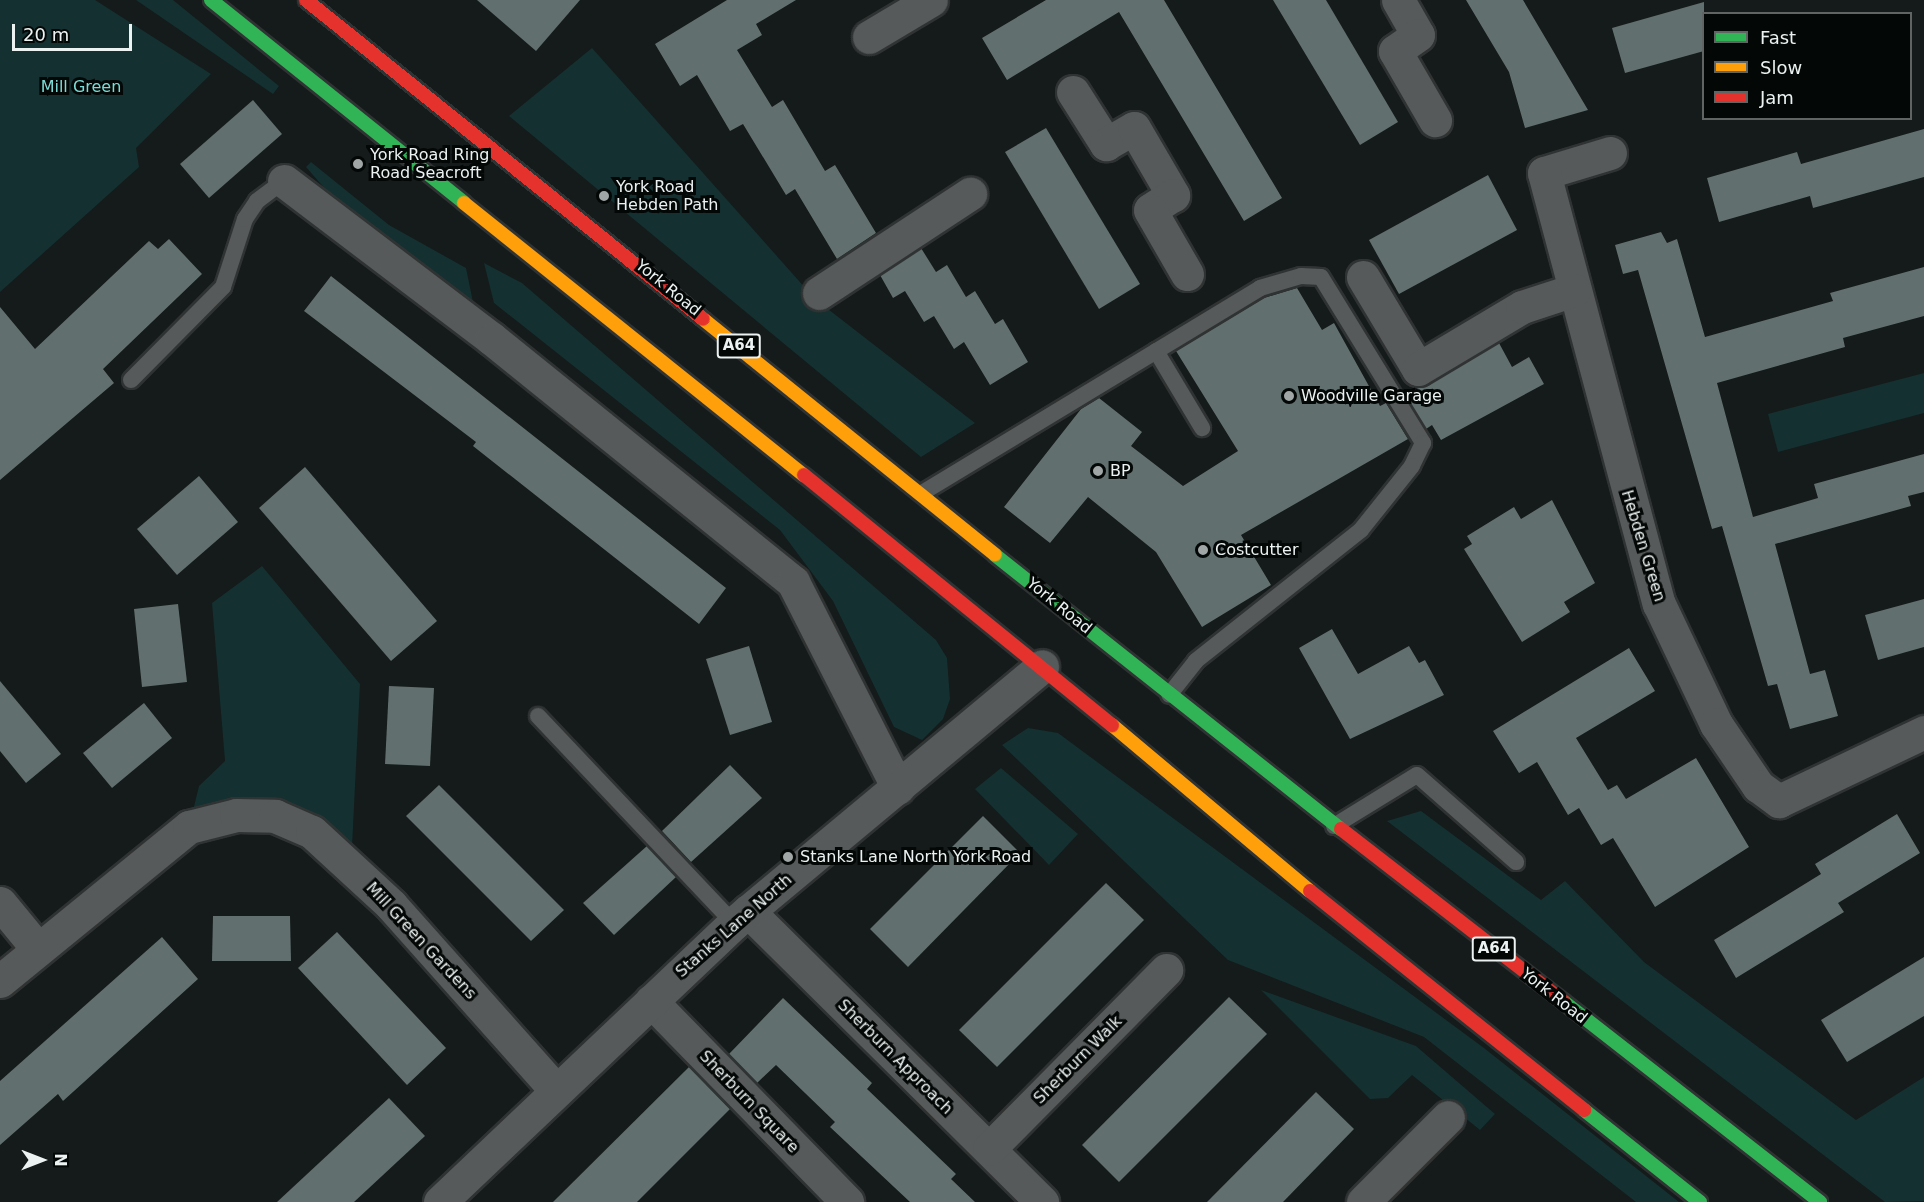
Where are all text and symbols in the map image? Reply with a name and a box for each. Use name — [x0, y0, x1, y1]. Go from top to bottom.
scale bar — [15, 12, 135, 50]
legend — [1702, 12, 1912, 120]
text: 20 m — [23, 24, 69, 45]
text: Fast — [1760, 27, 1796, 48]
text: Slow — [1760, 57, 1802, 78]
park label: Mill Green — [41, 77, 121, 97]
text: Jam — [1760, 87, 1794, 108]
place label: York Road Ring Road Seacroft — [370, 145, 489, 183]
marker: York Road Ring Road Seacroft — [351, 157, 365, 171]
place label: York Road Hebden Path — [616, 177, 718, 215]
marker: York Road Hebden Path — [597, 189, 611, 203]
street label: York Road — [631, 256, 705, 320]
road number: A64 — [716, 334, 762, 358]
place label: Woodville Garage — [1301, 386, 1442, 406]
marker: Woodville Garage — [1282, 389, 1296, 403]
place label: BP — [1110, 461, 1131, 481]
marker: BP — [1091, 464, 1105, 478]
street label: Hebden Green — [1617, 488, 1669, 604]
place label: Costcutter — [1215, 540, 1298, 560]
marker: Costcutter — [1196, 543, 1210, 557]
street label: York Road — [1022, 574, 1096, 638]
place label: Stanks Lane North York Road — [800, 847, 1031, 867]
marker: Stanks Lane North York Road — [781, 850, 795, 864]
street label: Stanks Lane North — [672, 870, 796, 982]
street label: Mill Green Gardens — [362, 879, 480, 1003]
road number: A64 — [1472, 937, 1516, 961]
street label: York Road — [1517, 964, 1591, 1028]
street label: Sherburn Approach — [834, 996, 956, 1118]
street label: Sherburn Walk — [1030, 1012, 1126, 1108]
street label: Sherburn Square — [695, 1047, 803, 1157]
north arrow — [12, 1130, 72, 1190]
text: N — [51, 1153, 70, 1167]

